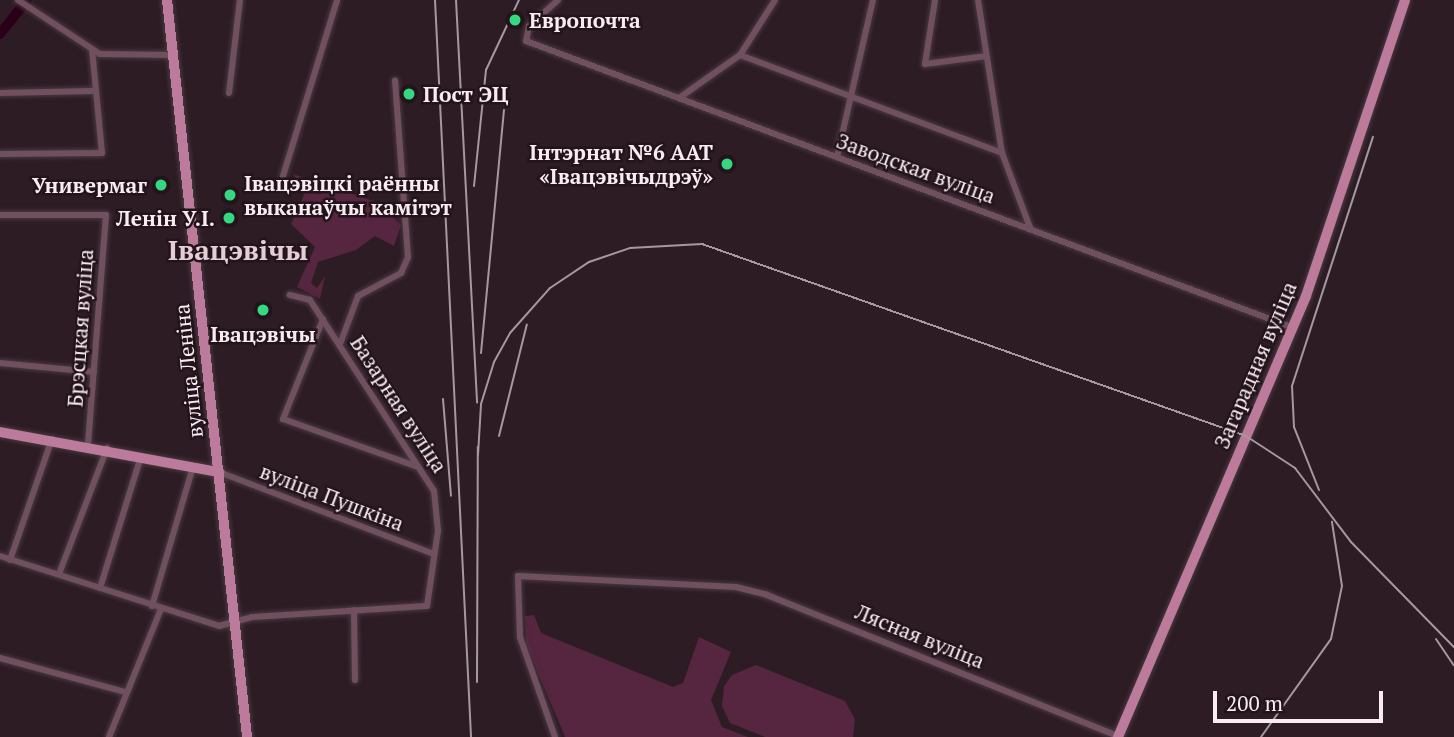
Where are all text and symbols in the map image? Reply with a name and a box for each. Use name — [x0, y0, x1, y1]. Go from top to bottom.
place label: Европочта — [529, 7, 641, 33]
marker: Европочта — [507, 12, 523, 28]
place label: Пост ЭЦ — [423, 81, 509, 107]
marker: Пост ЭЦ — [401, 86, 417, 102]
street label: Заводская вуліца — [833, 128, 999, 208]
place label: Інтэрнат №6 ААТ «Івацэвічыдрэў» — [529, 139, 713, 189]
marker: Інтэрнат №6 ААТ «Івацэвічыдрэў» — [719, 156, 735, 172]
place label: Івацэвіцкі раённы выканаўчы камітэт — [244, 170, 452, 220]
place label: Универмаг — [32, 172, 147, 198]
marker: Универмаг — [153, 177, 169, 193]
marker: Івацэвіцкі раённы выканаўчы камітэт — [222, 187, 238, 203]
place label: Ленін У.І. — [116, 205, 215, 231]
marker: Ленін У.І. — [221, 210, 237, 226]
district label: Івацэвічы — [168, 233, 308, 267]
street label: Брэсцкая вуліца — [62, 248, 98, 408]
street label: Загарадная вуліца — [1209, 278, 1301, 452]
marker: Івацэвічы — [255, 302, 271, 318]
street label: вуліца Леніна — [168, 303, 208, 439]
place label: Івацэвічы — [210, 321, 316, 347]
street label: Базарная вуліца — [345, 331, 453, 477]
street label: вуліца Пушкіна — [257, 458, 407, 536]
street label: Лясная вуліца — [852, 599, 988, 673]
scale bar — [1216, 678, 1386, 722]
text: 200 m — [1226, 689, 1283, 717]

